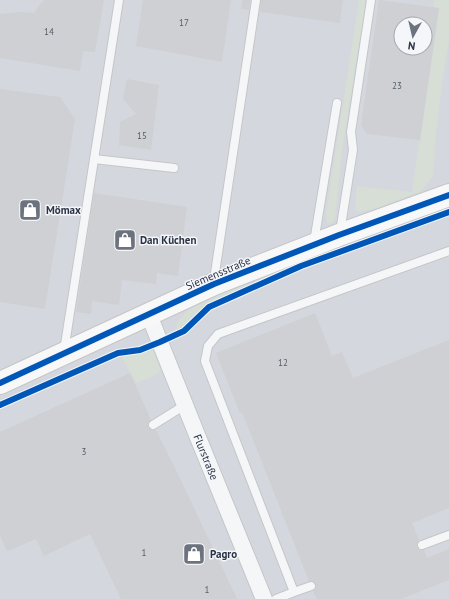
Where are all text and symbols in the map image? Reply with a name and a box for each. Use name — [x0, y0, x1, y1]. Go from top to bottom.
north arrow — [393, 16, 433, 56]
house number: 17 — [179, 17, 189, 28]
house number: 14 — [44, 26, 54, 37]
text: N — [407, 38, 416, 53]
house number: 23 — [392, 80, 402, 91]
house number: 15 — [137, 130, 147, 141]
shop icon: Mömax — [17, 197, 43, 223]
place label: Mömax — [46, 203, 81, 217]
shop icon: Dan Küchen — [112, 227, 138, 253]
place label: Dan Küchen — [140, 233, 196, 247]
street label: Siemensstraße — [183, 253, 253, 293]
house number: 12 — [278, 357, 288, 368]
street label: Flurstraße — [190, 432, 222, 482]
house number: 3 — [82, 446, 87, 457]
shop icon: Pagro — [181, 541, 207, 567]
house number: 1 — [142, 547, 147, 558]
place label: Pagro — [210, 547, 237, 561]
house number: 1 — [205, 584, 210, 595]

